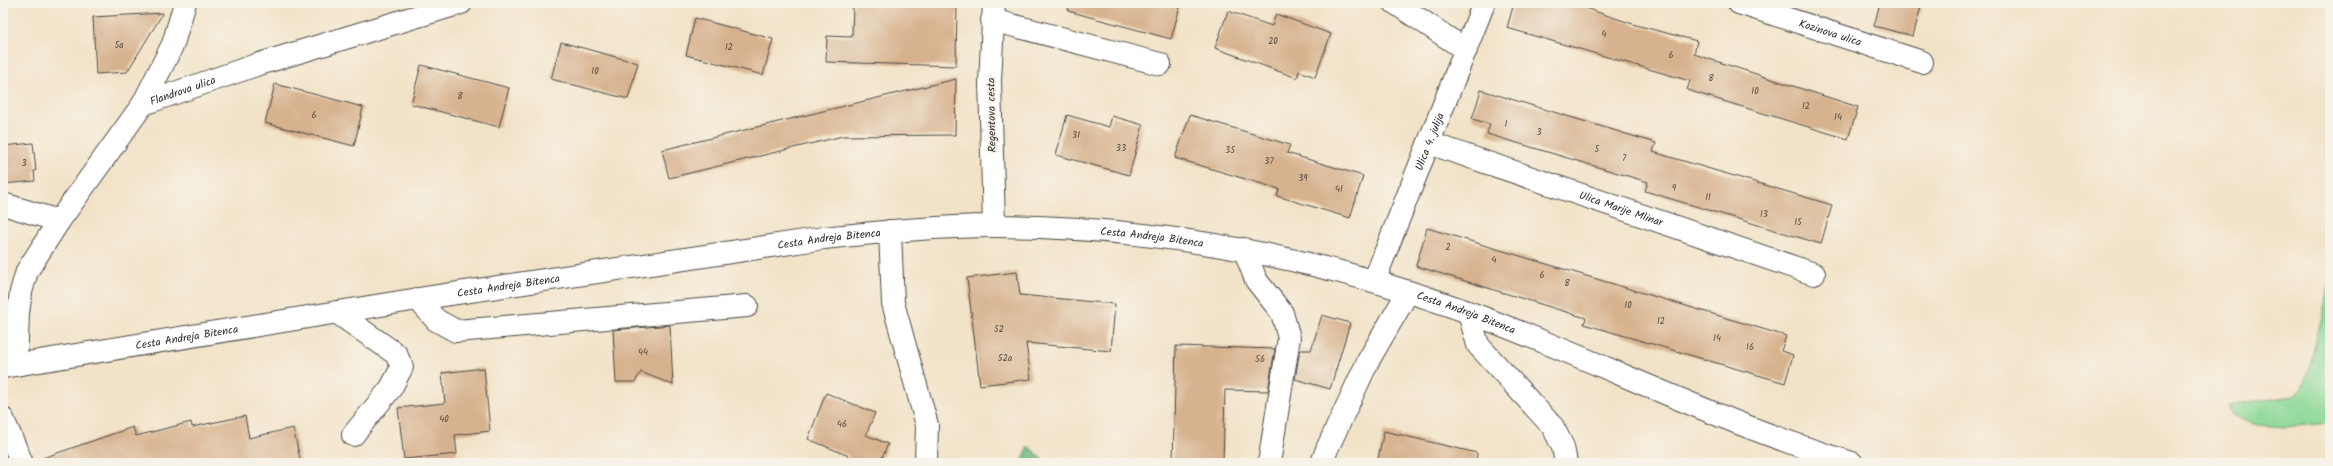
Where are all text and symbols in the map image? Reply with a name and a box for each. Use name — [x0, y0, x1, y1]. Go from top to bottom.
street label: Kozinova ulica — [1796, 15, 1864, 52]
house number: 4 — [1602, 27, 1607, 42]
house number: 20 — [1268, 34, 1278, 49]
house number: 5a — [114, 38, 124, 53]
house number: 12 — [725, 40, 733, 55]
house number: 6 — [1668, 48, 1674, 63]
house number: 10 — [591, 64, 599, 79]
house number: 8 — [1708, 71, 1714, 86]
street label: Flandrova ulica — [148, 72, 218, 111]
street label: Regentova cesta — [982, 77, 1002, 153]
house number: 10 — [1751, 84, 1759, 99]
house number: 8 — [457, 89, 463, 104]
house number: 12 — [1802, 99, 1810, 114]
house number: 6 — [311, 108, 317, 123]
street label: Ulica 4. julija — [1411, 110, 1450, 174]
house number: 14 — [1834, 110, 1842, 125]
house number: 1 — [1505, 117, 1508, 132]
house number: 3 — [1536, 125, 1542, 140]
house number: 31 — [1072, 128, 1080, 143]
house number: 33 — [1116, 141, 1126, 156]
house number: 5 — [1595, 142, 1601, 157]
house number: 35 — [1225, 143, 1236, 158]
house number: 7 — [1622, 151, 1627, 166]
house number: 37 — [1264, 154, 1274, 169]
house number: 3 — [21, 156, 27, 171]
house number: 39 — [1298, 171, 1308, 186]
house number: 9 — [1672, 181, 1677, 196]
house number: 41 — [1335, 182, 1343, 197]
street label: Ulica Marije Mlinar — [1577, 187, 1666, 232]
house number: 11 — [1705, 190, 1711, 205]
house number: 13 — [1760, 207, 1768, 222]
house number: 15 — [1794, 215, 1803, 230]
street label: Cesta Andreja Bitenca — [1099, 223, 1205, 253]
street label: Cesta Andreja Bitenca — [776, 224, 882, 255]
house number: 2 — [1445, 240, 1451, 255]
house number: 4 — [1492, 253, 1497, 268]
house number: 6 — [1539, 268, 1545, 283]
street label: Cesta Andreja Bitenca — [456, 270, 561, 303]
house number: 8 — [1564, 276, 1570, 291]
street label: Cesta Andreja Bitenca — [1414, 287, 1518, 339]
house number: 10 — [1624, 298, 1632, 313]
house number: 12 — [1657, 314, 1665, 329]
street label: Cesta Andreja Bitenca — [134, 321, 239, 355]
house number: 52 — [994, 322, 1004, 337]
house number: 14 — [1713, 331, 1721, 346]
house number: 16 — [1746, 340, 1754, 355]
house number: 44 — [638, 345, 648, 360]
house number: 52a — [998, 351, 1012, 366]
house number: 56 — [1255, 352, 1265, 367]
house number: 40 — [439, 412, 449, 427]
house number: 46 — [837, 417, 847, 432]

